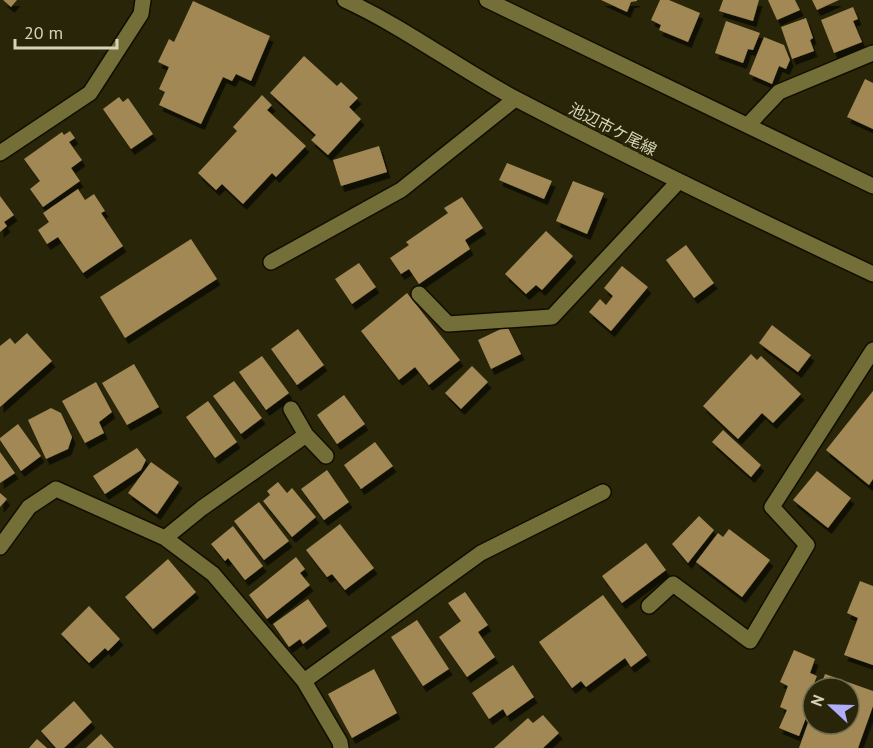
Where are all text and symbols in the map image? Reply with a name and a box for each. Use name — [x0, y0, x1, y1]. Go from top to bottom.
scale bar — [15, 12, 117, 50]
text: 20 m — [24, 21, 63, 44]
street label: 池辺市ケ尾線 — [566, 98, 660, 160]
north arrow — [801, 676, 861, 736]
text: N — [806, 692, 828, 709]

